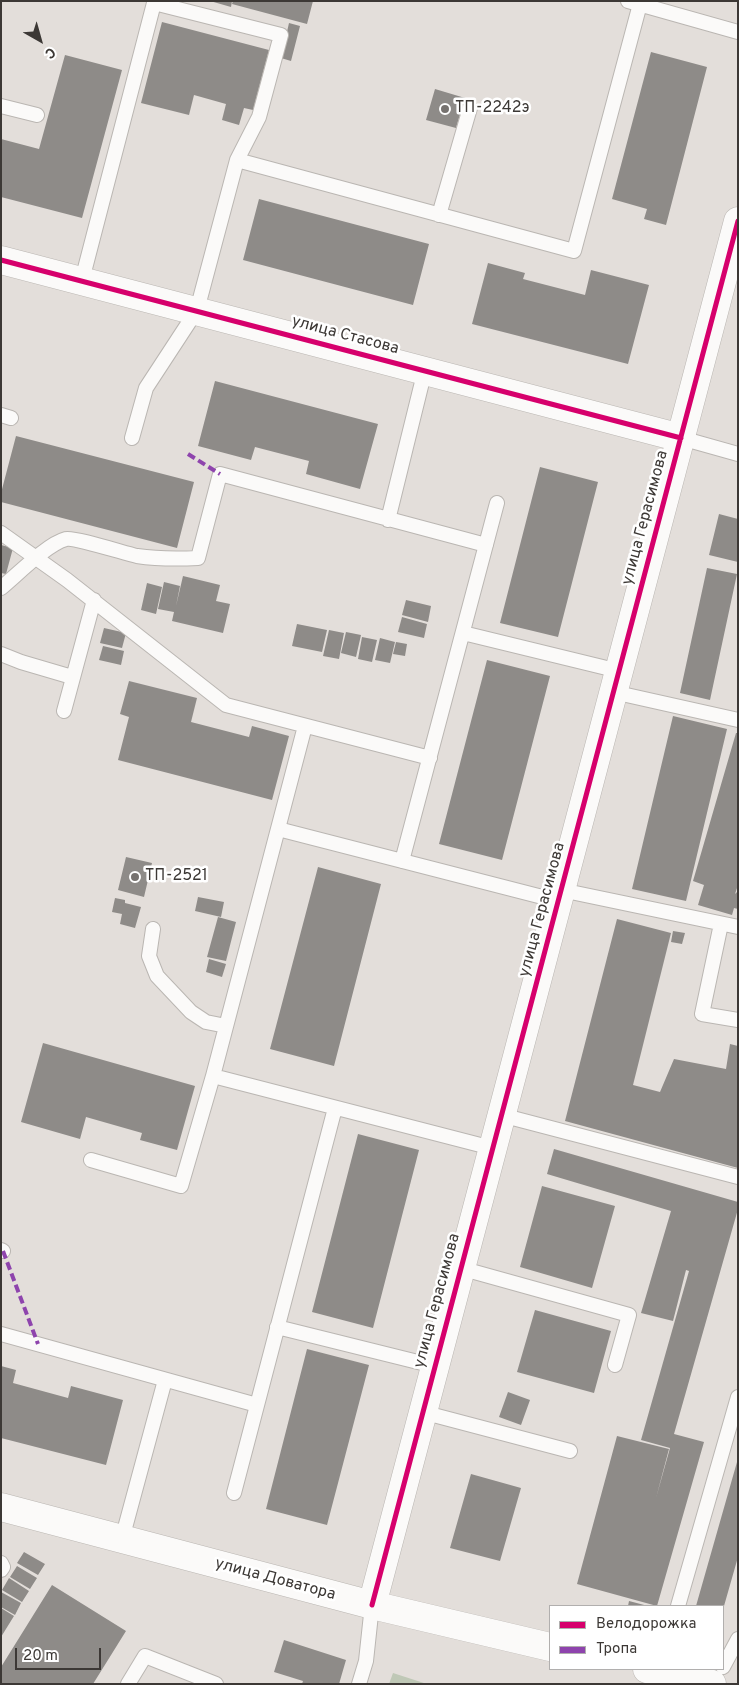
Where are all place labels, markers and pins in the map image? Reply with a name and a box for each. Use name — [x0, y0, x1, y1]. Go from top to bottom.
place label: ТП-2242э — [455, 99, 530, 119]
marker: ТП-2242э — [439, 103, 451, 115]
place label: ТП-2521 — [145, 867, 208, 887]
marker: ТП-2521 — [129, 871, 141, 883]

